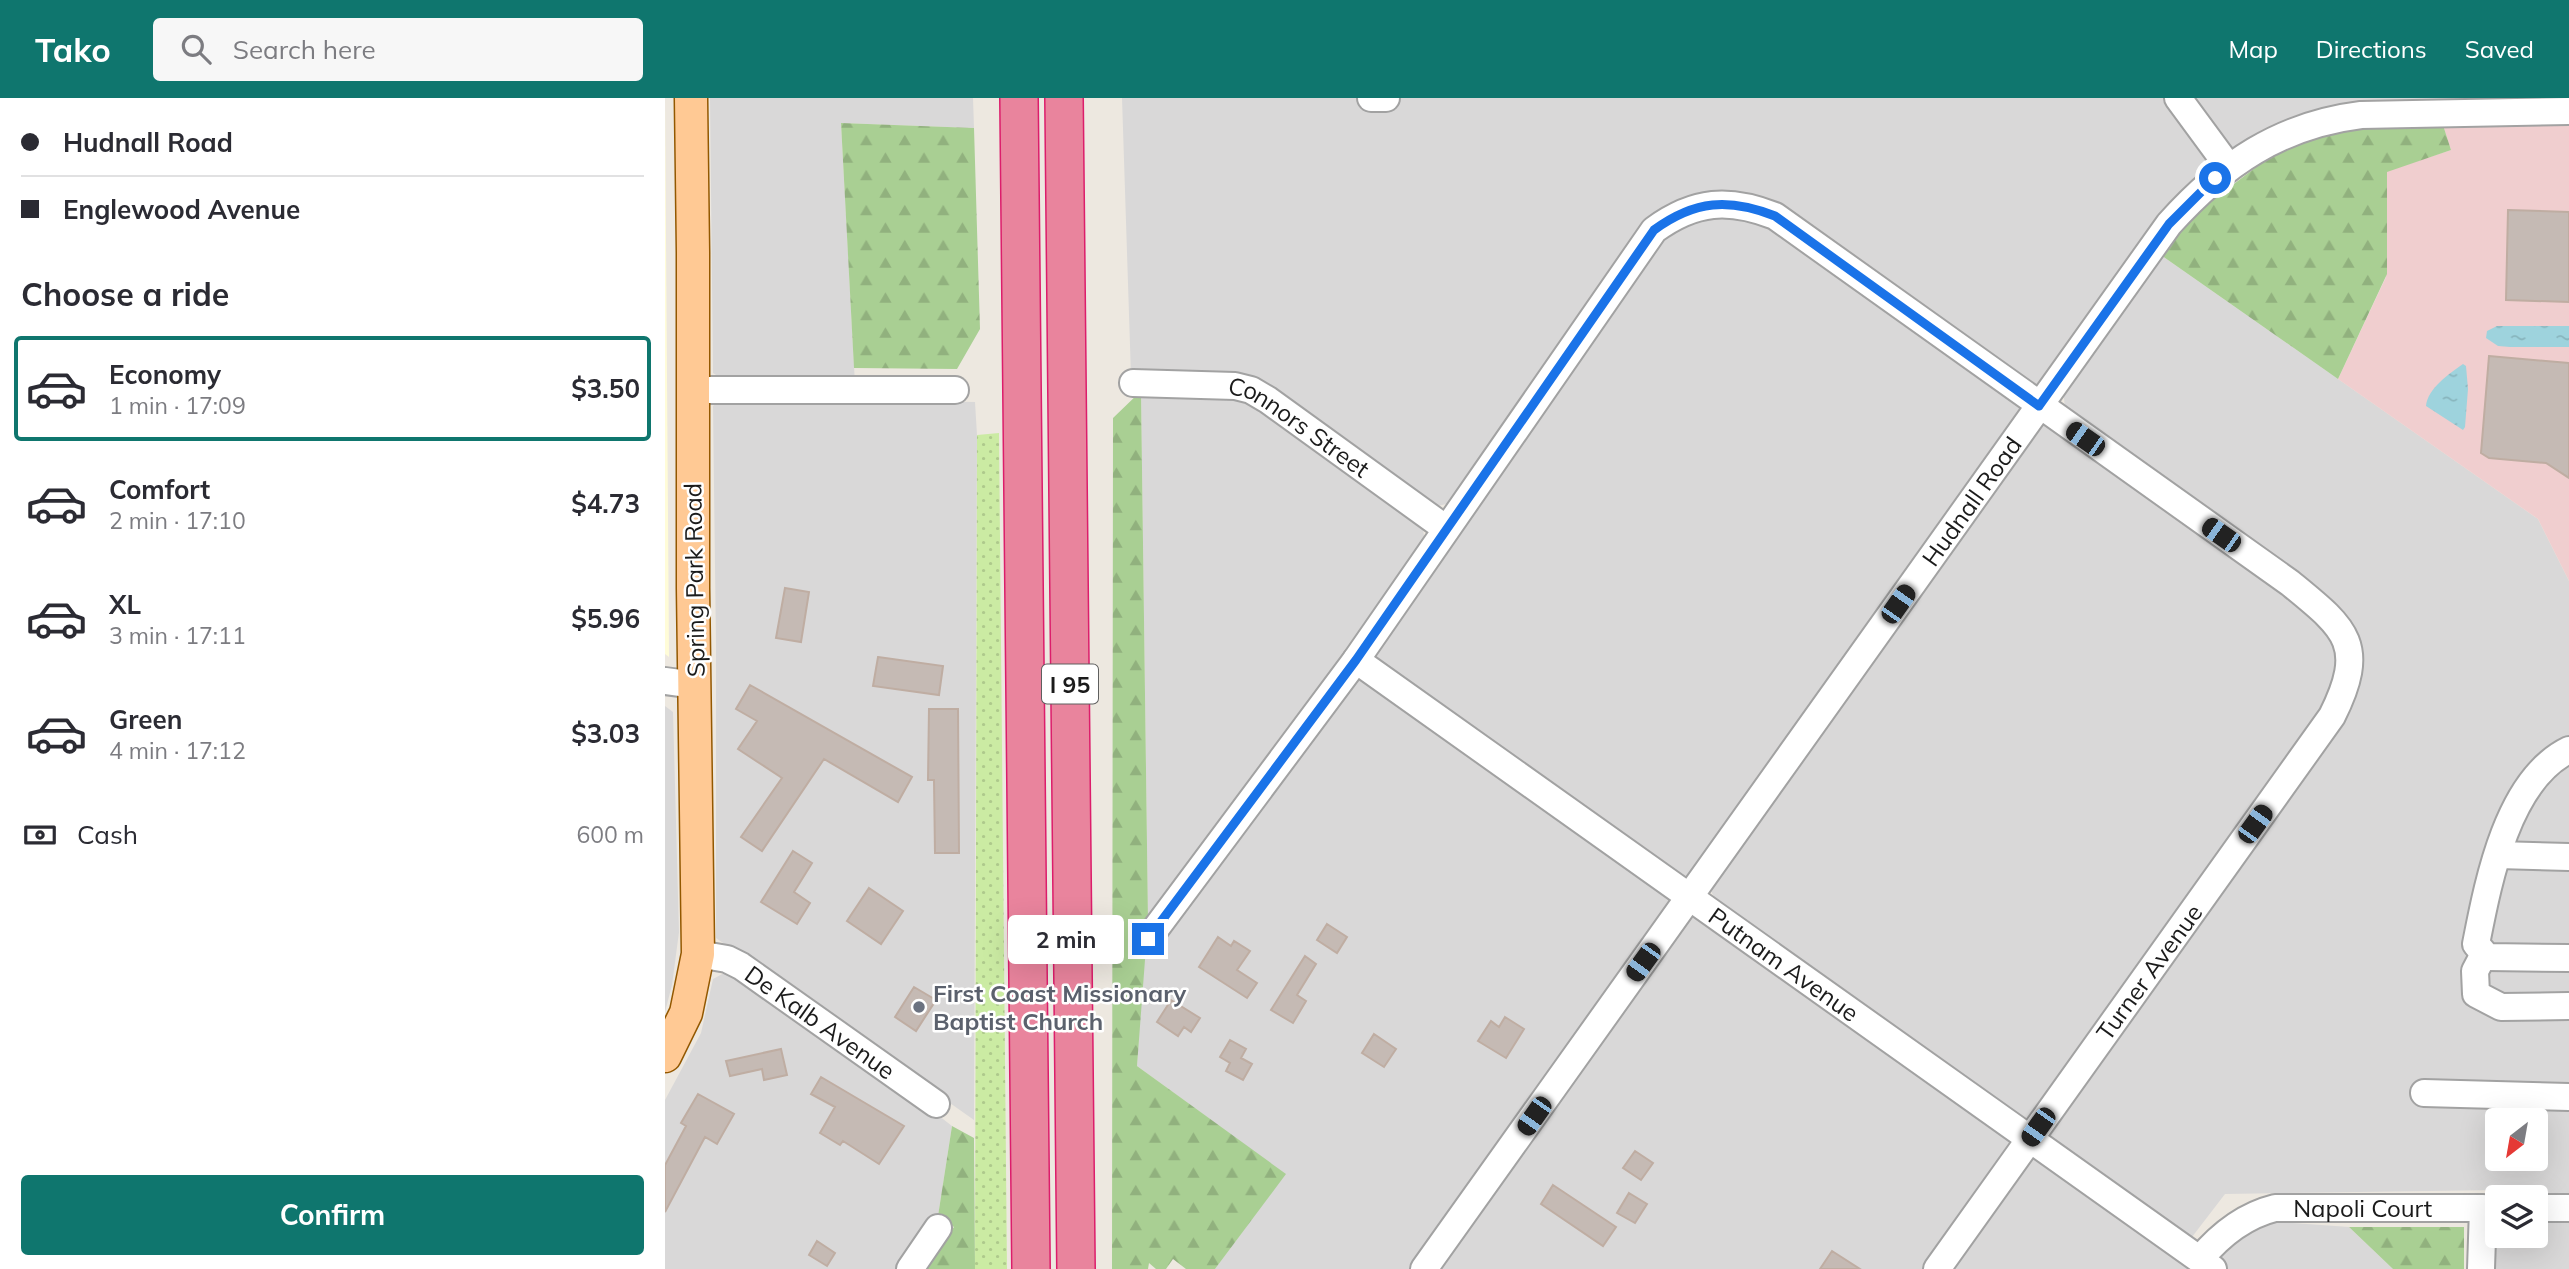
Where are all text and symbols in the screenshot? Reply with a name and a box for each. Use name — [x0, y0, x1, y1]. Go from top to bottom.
search box — [153, 18, 643, 81]
text: Tako — [35, 29, 111, 70]
icon: search — [177, 30, 215, 68]
text: Search here — [233, 33, 376, 66]
text: Map — [2228, 34, 2278, 64]
text: Directions — [2316, 34, 2427, 64]
text: Saved — [2465, 34, 2534, 64]
text: Hudnall Road — [63, 126, 233, 159]
route start — [2199, 162, 2231, 194]
text: Englewood Avenue — [63, 193, 300, 226]
text: Choose a ride — [21, 274, 229, 314]
icon: car — [25, 357, 88, 420]
text: Economy — [109, 358, 221, 391]
street label: Connors Street — [1225, 370, 1376, 484]
text: $3.50 — [571, 372, 640, 405]
text: 1 min · 17:09 — [109, 391, 246, 420]
car — [2062, 418, 2109, 460]
street label: Hudnall Road — [1915, 431, 2028, 572]
icon: car — [25, 472, 88, 535]
text: Comfort — [109, 473, 210, 506]
street label: Spring Park Road — [677, 483, 711, 677]
text: $4.73 — [571, 487, 640, 520]
text: 2 min · 17:10 — [109, 506, 246, 535]
car — [2198, 514, 2245, 556]
car — [1878, 581, 1919, 627]
icon: car — [25, 587, 88, 650]
text: XL — [109, 588, 141, 621]
text: $5.96 — [571, 602, 640, 635]
text: 3 min · 17:11 — [109, 621, 246, 650]
road number: I 95 — [1042, 664, 1098, 704]
icon: car — [25, 702, 88, 765]
text: Green — [109, 703, 182, 736]
text: $3.03 — [571, 717, 640, 750]
text: 4 min · 17:12 — [109, 736, 246, 765]
car — [2235, 801, 2276, 847]
icon: cash — [21, 816, 59, 854]
text: Cash — [77, 818, 138, 851]
text: 600 m — [576, 820, 644, 849]
street label: Turner Avenue — [2090, 898, 2208, 1046]
street label: Putnam Avenue — [1703, 901, 1865, 1028]
callout: 2 min — [1008, 914, 1123, 964]
route end — [1132, 923, 1164, 955]
text: 2 min — [1036, 925, 1096, 954]
car — [1623, 939, 1664, 985]
street label: De Kalb Avenue — [739, 959, 901, 1085]
place label: First Coast Missionary Baptist Church — [933, 978, 1187, 1036]
marker: First Coast Missionary Baptist Church — [911, 999, 927, 1015]
car — [1514, 1093, 1555, 1139]
car — [2018, 1104, 2059, 1150]
north arrow — [2485, 1108, 2548, 1171]
map controls — [2485, 1108, 2548, 1248]
button: Confirm — [21, 1175, 644, 1255]
button: layers — [2485, 1185, 2548, 1248]
street label: Napoli Court — [2293, 1193, 2432, 1223]

